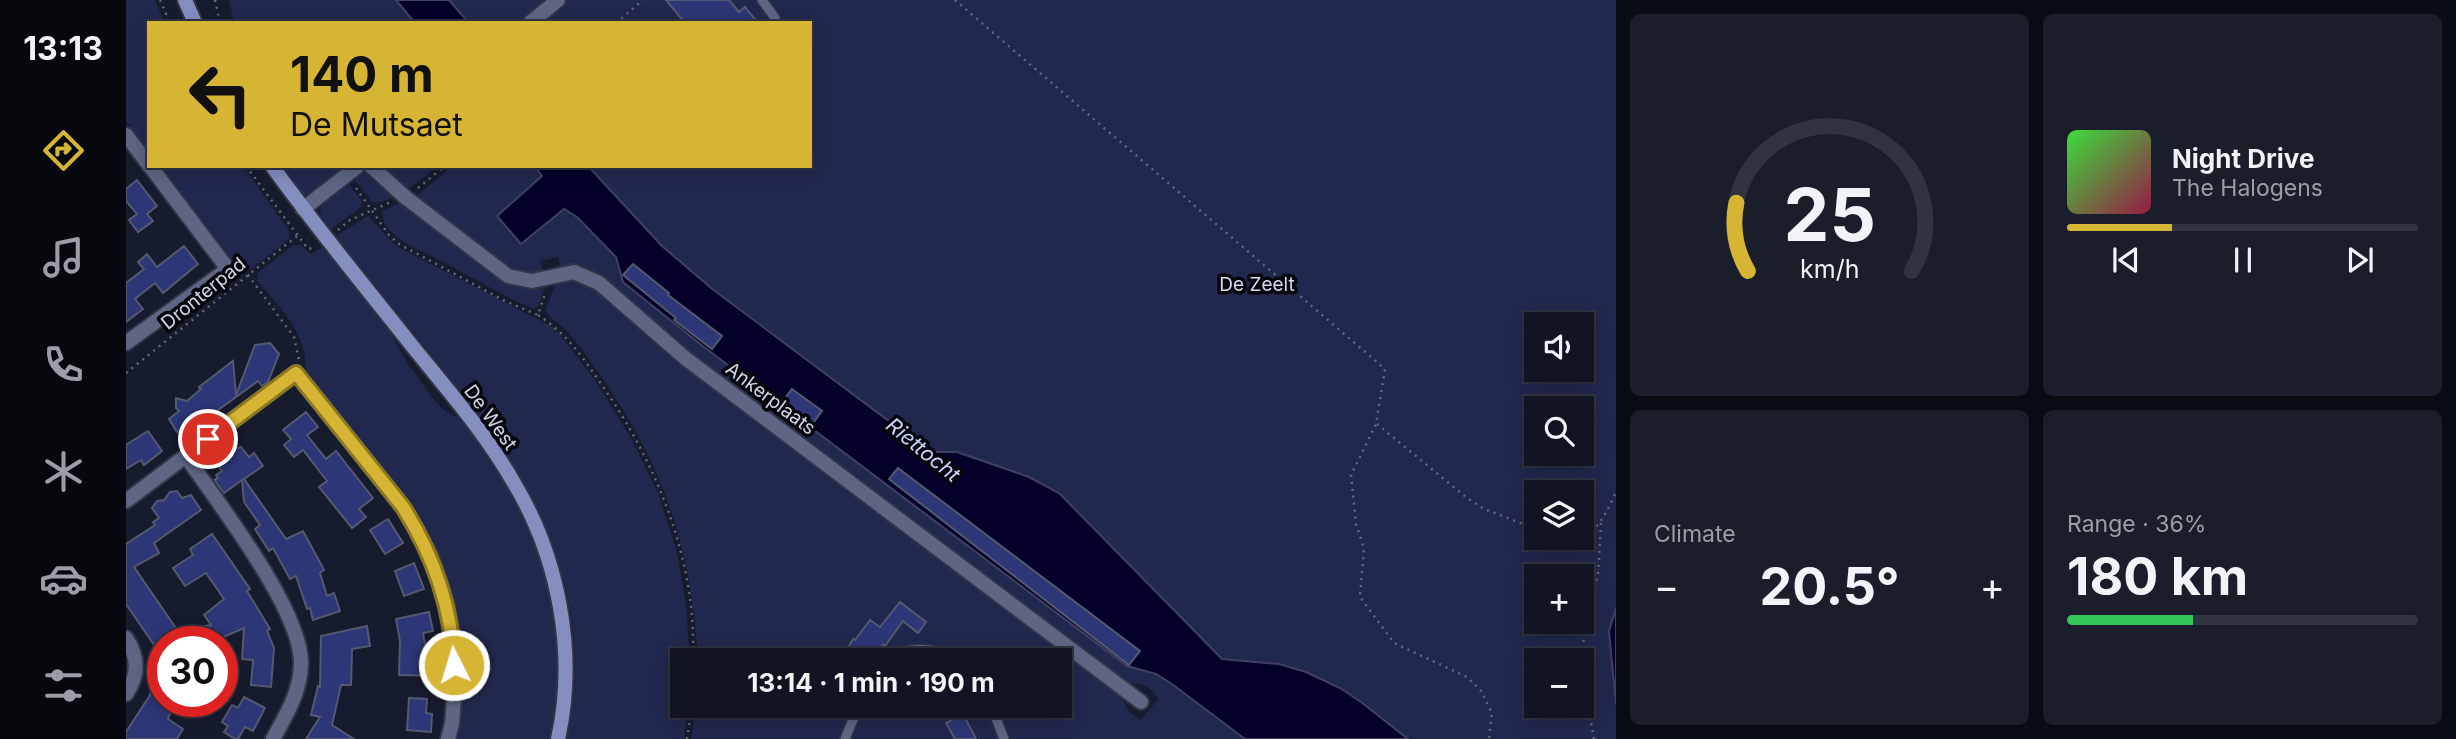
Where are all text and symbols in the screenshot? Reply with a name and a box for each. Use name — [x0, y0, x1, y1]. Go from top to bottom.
text: 13:13 — [23, 29, 103, 68]
text: 140 m — [290, 45, 434, 104]
icon: left — [175, 49, 266, 140]
text: De Mutsaet — [290, 105, 463, 144]
icon: directions — [39, 126, 88, 175]
text: Night Drive — [2172, 143, 2314, 174]
text: 25 — [1783, 170, 1876, 259]
text: The Halogens — [2172, 174, 2323, 202]
icon: music — [39, 233, 88, 282]
icon: previous — [2107, 241, 2145, 279]
icon: pause — [2224, 241, 2262, 279]
icon: next — [2341, 241, 2379, 279]
street label: Dronterpad — [156, 252, 250, 334]
text: km/h — [1800, 254, 1859, 284]
park label: De Zeelt — [1219, 273, 1295, 296]
map controls — [1524, 312, 1594, 718]
button: sound — [1524, 312, 1594, 382]
icon: phone — [39, 340, 88, 389]
street label: Ankerplaats — [721, 357, 820, 440]
street label: De West — [459, 380, 522, 454]
button: search — [1524, 396, 1594, 466]
pin — [178, 409, 238, 469]
water label: Riettocht — [881, 412, 966, 488]
icon: arrive — [189, 420, 227, 458]
icon: climate — [39, 447, 88, 496]
button: layers — [1524, 480, 1594, 550]
text: Range · 36% — [2067, 510, 2206, 538]
text: Climate — [1654, 520, 1736, 548]
text: 180 km — [2067, 545, 2248, 608]
icon: car — [39, 554, 88, 603]
text: 20.5° — [1759, 555, 1900, 618]
text: − — [1654, 563, 1679, 609]
text: + — [1980, 563, 2005, 609]
button: + — [1524, 564, 1594, 634]
speed limit sign: 30 — [147, 626, 238, 717]
position arrow — [417, 628, 491, 702]
button: − — [1524, 648, 1594, 718]
icon: filters — [39, 661, 88, 710]
text: 13:14 · 1 min · 190 m — [747, 667, 995, 698]

